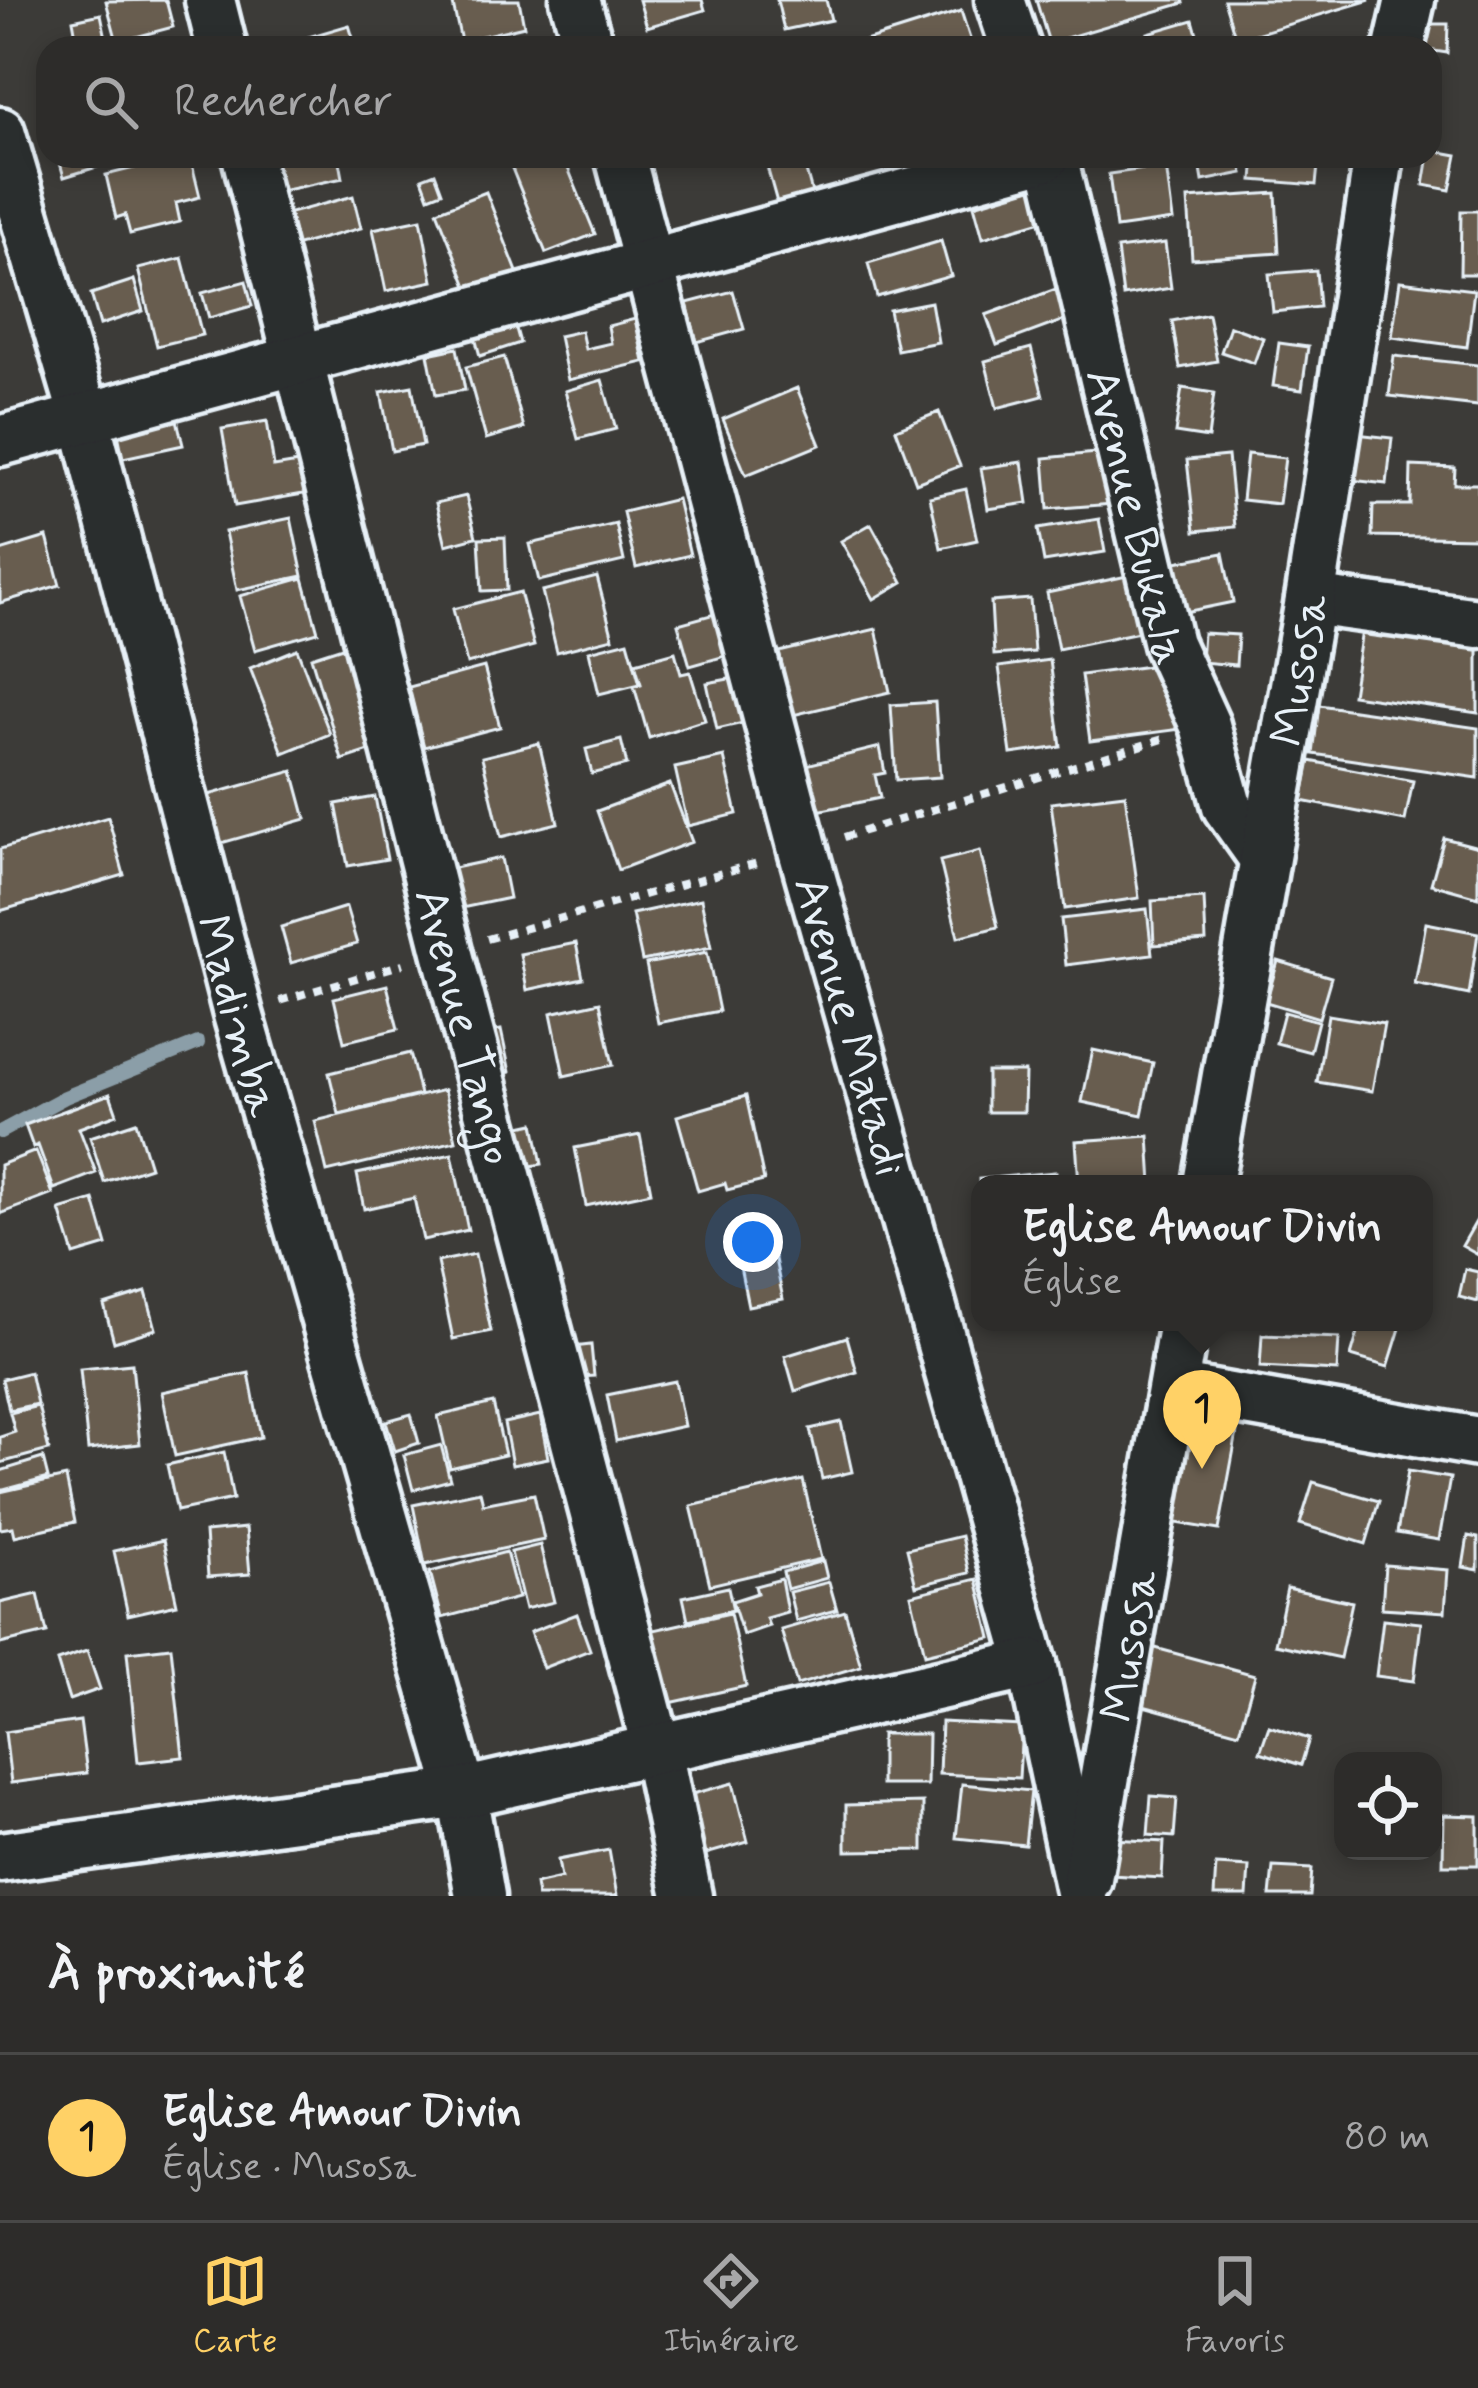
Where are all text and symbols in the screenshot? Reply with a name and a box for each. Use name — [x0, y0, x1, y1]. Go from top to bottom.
search box — [36, 36, 1442, 168]
icon: search — [78, 69, 144, 135]
text: Rechercher — [174, 73, 393, 132]
street label: Avenue Bukala — [1069, 362, 1201, 675]
street label: Musosa — [1257, 589, 1346, 751]
street label: Avenue Matadi — [777, 869, 921, 1184]
street label: Avenue Tango — [397, 882, 530, 1172]
street label: Madimba — [179, 908, 294, 1124]
popup — [971, 1175, 1433, 1331]
text: Eglise Amour Divin — [1022, 1198, 1382, 1257]
your location — [723, 1212, 783, 1272]
text: Église — [1022, 1257, 1122, 1308]
pin: 1 — [1163, 1370, 1241, 1469]
street label: Musosa — [1087, 1565, 1175, 1727]
map controls — [1334, 1752, 1442, 1860]
button: locate — [1334, 1752, 1442, 1860]
text: À proximité — [48, 1941, 304, 2007]
text: Eglise Amour Divin — [162, 2083, 522, 2142]
text: 1 — [78, 2112, 96, 2163]
text: 80 m — [1344, 2112, 1430, 2163]
text: Église · Musosa — [162, 2142, 416, 2193]
tab: Carte — [193, 2248, 278, 2364]
tab: Itinéraire — [663, 2248, 799, 2364]
tab: Favoris — [1185, 2248, 1285, 2364]

